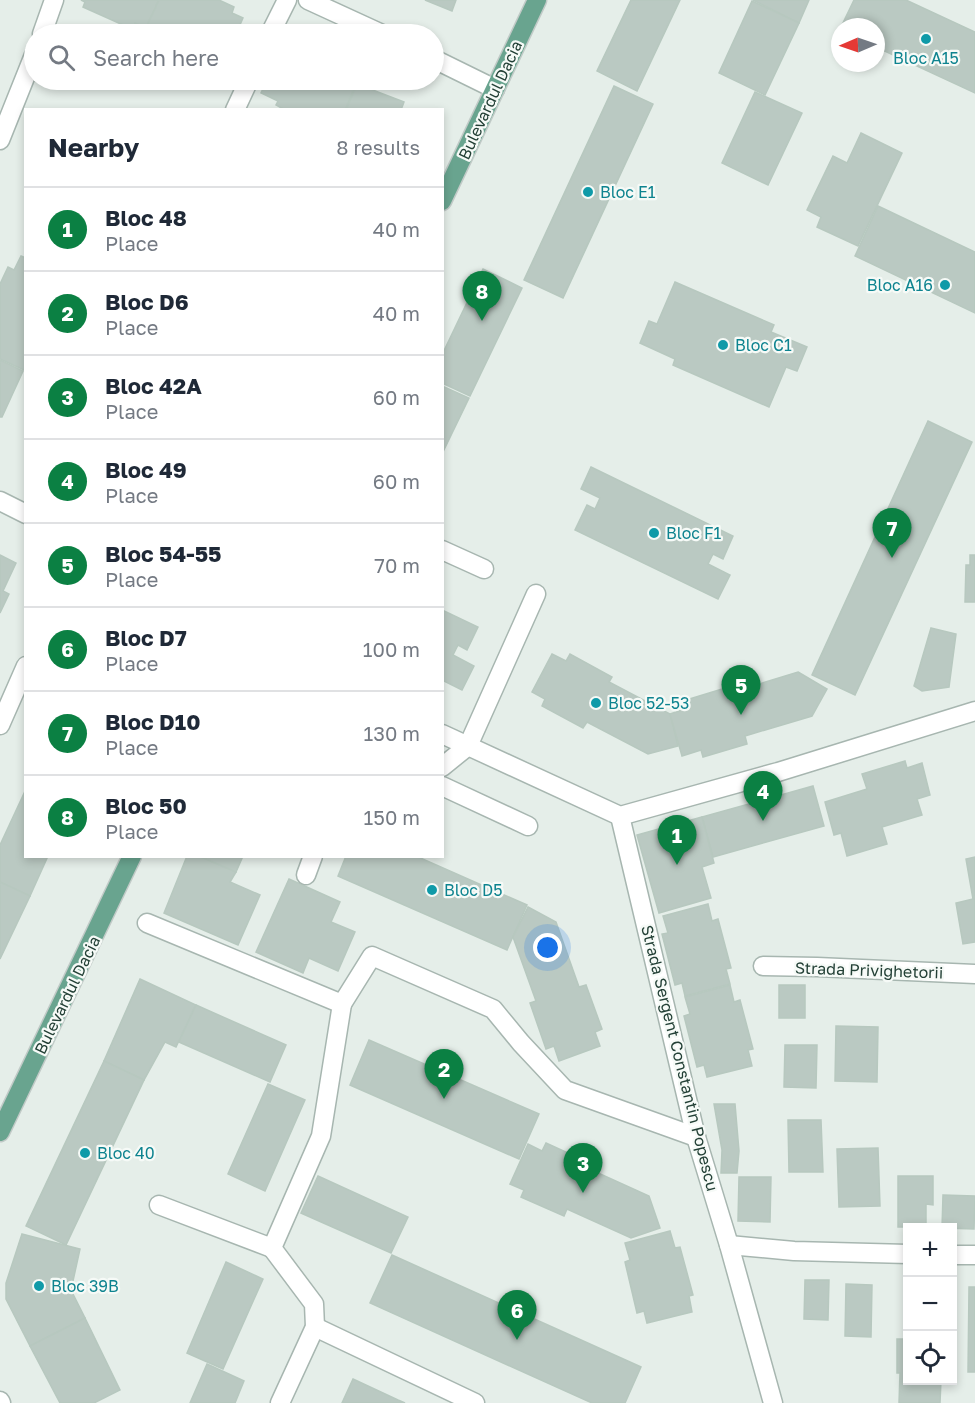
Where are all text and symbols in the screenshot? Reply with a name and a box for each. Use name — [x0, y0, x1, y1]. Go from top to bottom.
north arrow — [831, 18, 885, 72]
search box — [24, 24, 444, 90]
marker: Bloc A15 — [919, 32, 933, 46]
street label: Bulevardul Dacia — [454, 37, 526, 163]
icon: search — [45, 41, 78, 74]
text: Search here — [93, 44, 219, 71]
place label: Bloc A15 — [893, 48, 959, 68]
text: Nearby — [48, 132, 139, 163]
text: 8 results — [336, 135, 420, 159]
place label: Bloc E1 — [600, 182, 656, 202]
marker: Bloc E1 — [581, 185, 595, 199]
text: Bloc 48 — [105, 204, 187, 231]
text: 1 — [62, 217, 73, 241]
text: 40 m — [373, 217, 420, 241]
text: Place — [105, 231, 158, 255]
pin: 8 — [462, 272, 502, 321]
place label: Bloc A16 — [867, 275, 933, 295]
marker: Bloc A16 — [938, 278, 952, 292]
text: Bloc D6 — [105, 288, 189, 315]
text: 2 — [61, 301, 74, 325]
text: 40 m — [373, 301, 420, 325]
text: Place — [105, 315, 158, 339]
place label: Bloc C1 — [735, 335, 792, 355]
marker: Bloc C1 — [716, 338, 730, 352]
text: Bloc 42A — [105, 372, 202, 399]
text: 3 — [61, 385, 74, 409]
text: 60 m — [373, 385, 420, 409]
text: Place — [105, 399, 158, 423]
text: Bloc 49 — [105, 456, 187, 483]
text: 4 — [61, 469, 74, 493]
text: 60 m — [373, 469, 420, 493]
text: Place — [105, 483, 158, 507]
pin: 7 — [872, 508, 912, 558]
place label: Bloc F1 — [666, 523, 722, 543]
marker: Bloc F1 — [647, 526, 661, 540]
text: Bloc 54-55 — [105, 540, 222, 567]
text: 5 — [61, 553, 74, 577]
text: 70 m — [374, 553, 420, 577]
text: Place — [105, 567, 158, 591]
text: Bloc D7 — [105, 624, 187, 651]
text: 6 — [61, 637, 74, 661]
text: 100 m — [363, 637, 420, 661]
text: Place — [105, 651, 158, 675]
pin: 5 — [722, 666, 760, 715]
place label: Bloc 52-53 — [608, 693, 689, 713]
marker: Bloc 52-53 — [589, 696, 603, 710]
text: Bloc D10 — [105, 708, 200, 735]
text: 7 — [62, 721, 73, 745]
text: 130 m — [364, 721, 420, 745]
text: Place — [105, 735, 158, 759]
pin: 4 — [744, 772, 783, 821]
text: Bloc 50 — [105, 792, 187, 819]
text: 8 — [61, 805, 74, 829]
text: 150 m — [364, 805, 420, 829]
pin: 1 — [658, 816, 696, 865]
text: Place — [105, 819, 158, 843]
place label: Bloc D5 — [444, 880, 502, 900]
marker: Bloc D5 — [425, 883, 439, 897]
street label: Strada Sergent Constantin Popescu — [637, 923, 723, 1193]
street label: Bulevardul Dacia — [30, 933, 104, 1057]
your location — [533, 933, 562, 962]
street label: Strada Privighetorii — [795, 957, 943, 983]
pin: 2 — [424, 1050, 464, 1099]
place label: Bloc 40 — [97, 1143, 155, 1163]
pin: 3 — [564, 1144, 602, 1193]
marker: Bloc 40 — [78, 1146, 92, 1160]
map controls — [903, 1223, 957, 1385]
button: + — [903, 1223, 957, 1277]
place label: Bloc 39B — [51, 1276, 119, 1296]
button: − — [903, 1277, 957, 1331]
marker: Bloc 39B — [32, 1279, 46, 1293]
pin: 6 — [498, 1290, 536, 1340]
button: locate — [903, 1331, 957, 1385]

